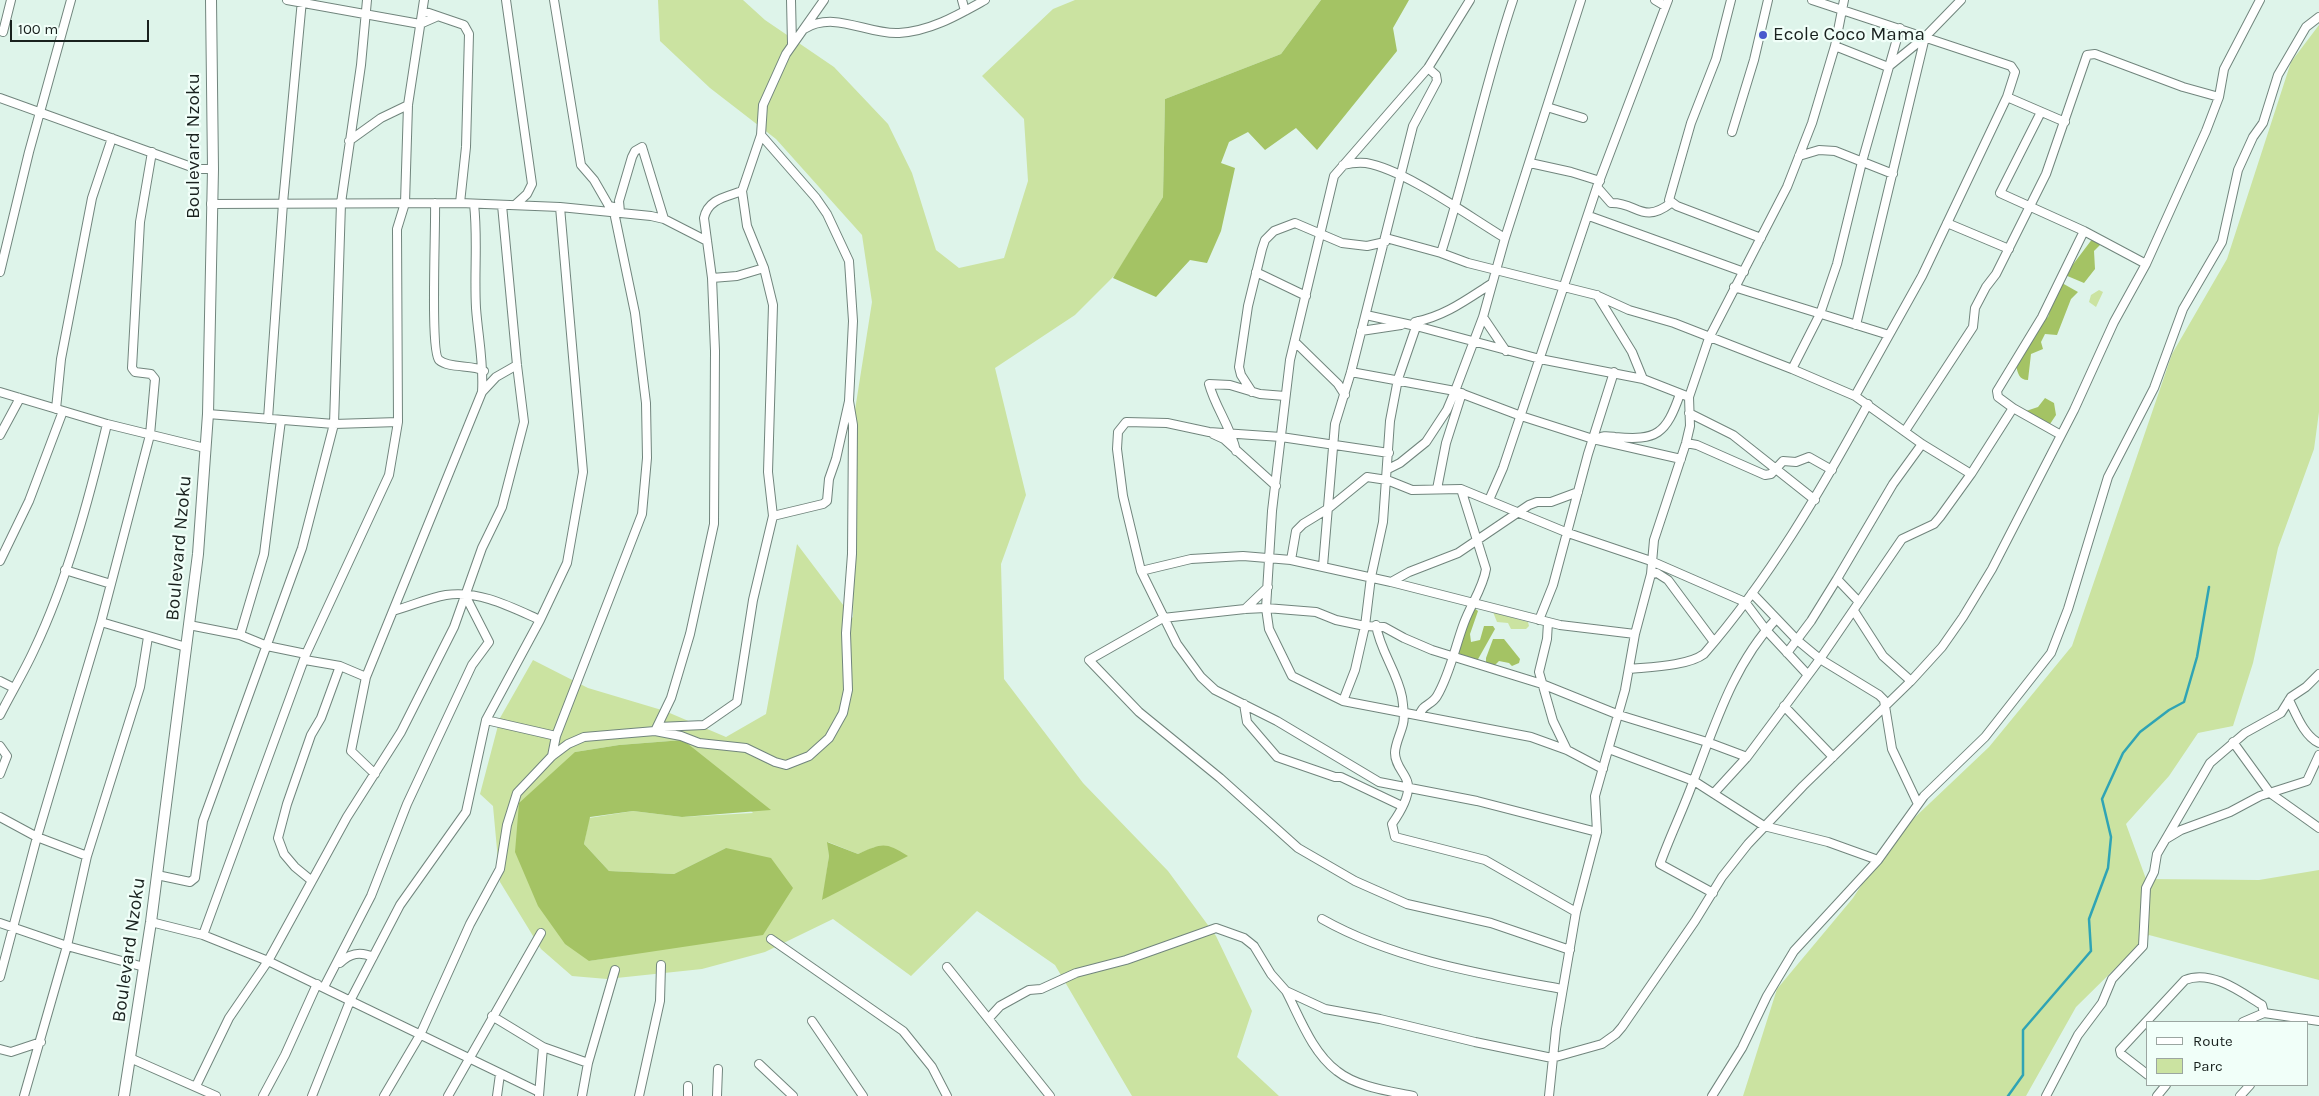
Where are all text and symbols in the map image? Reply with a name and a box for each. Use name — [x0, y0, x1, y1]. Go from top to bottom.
scale bar — [12, 10, 151, 42]
text: 100 m — [18, 20, 58, 38]
place label: Ecole Coco Mama — [1773, 24, 1925, 46]
marker: Ecole Coco Mama — [1757, 29, 1769, 41]
street label: Boulevard Nzoku — [183, 73, 205, 219]
street label: Boulevard Nzoku — [161, 474, 197, 622]
street label: Boulevard Nzoku — [108, 876, 150, 1024]
legend — [2146, 1021, 2309, 1086]
text: Route — [2193, 1032, 2233, 1050]
text: Parc — [2193, 1057, 2223, 1075]

